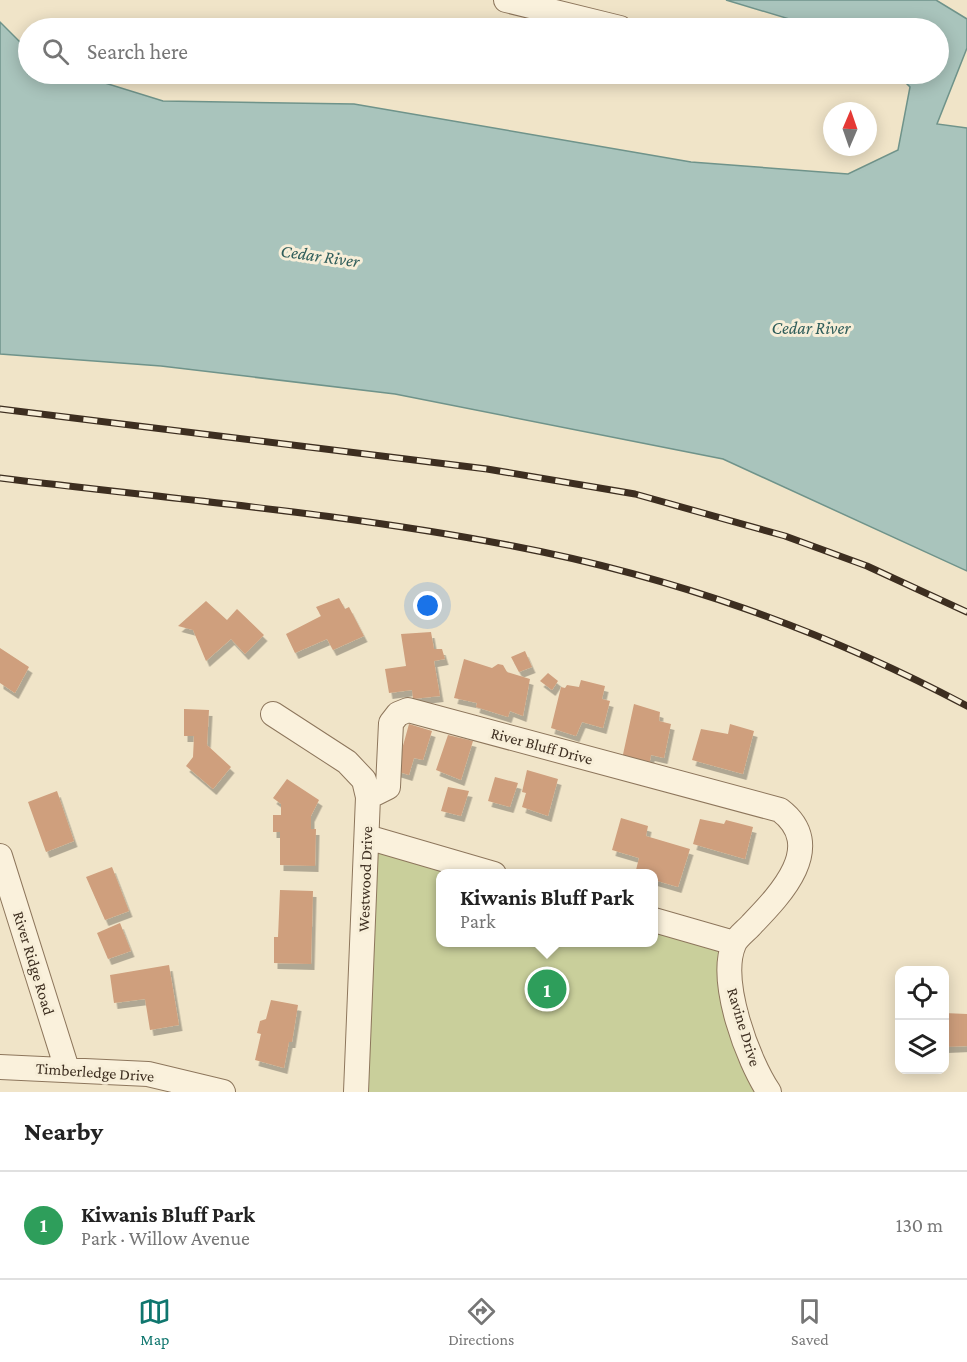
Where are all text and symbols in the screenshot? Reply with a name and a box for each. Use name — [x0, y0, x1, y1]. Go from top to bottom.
search box — [18, 18, 949, 84]
icon: search — [39, 35, 72, 68]
text: Search here — [87, 39, 188, 64]
north arrow — [823, 102, 877, 156]
water label: Cedar River — [279, 241, 361, 272]
water label: Cedar River — [771, 318, 851, 338]
your location — [413, 591, 442, 620]
street label: River Bluff Drive — [489, 724, 595, 768]
street label: Westwood Drive — [355, 826, 375, 932]
popup — [436, 869, 658, 947]
text: Kiwanis Bluff Park — [460, 885, 634, 910]
street label: River Ridge Road — [9, 909, 58, 1018]
text: Park — [460, 910, 496, 932]
pin: 1 — [528, 966, 566, 1012]
map controls — [895, 966, 949, 1074]
button: locate — [895, 966, 949, 1020]
street label: Ravine Drive — [724, 986, 764, 1068]
button: layers — [895, 1020, 949, 1074]
street label: Timberledge Drive — [35, 1059, 155, 1086]
text: Nearby — [24, 1117, 103, 1146]
text: Kiwanis Bluff Park — [81, 1202, 255, 1227]
text: 1 — [40, 1214, 47, 1236]
text: 130 m — [896, 1214, 943, 1236]
text: Park · Willow Avenue — [81, 1227, 250, 1249]
tab: Map — [138, 1295, 171, 1348]
tab: Directions — [448, 1295, 514, 1348]
tab: Saved — [791, 1295, 829, 1348]

